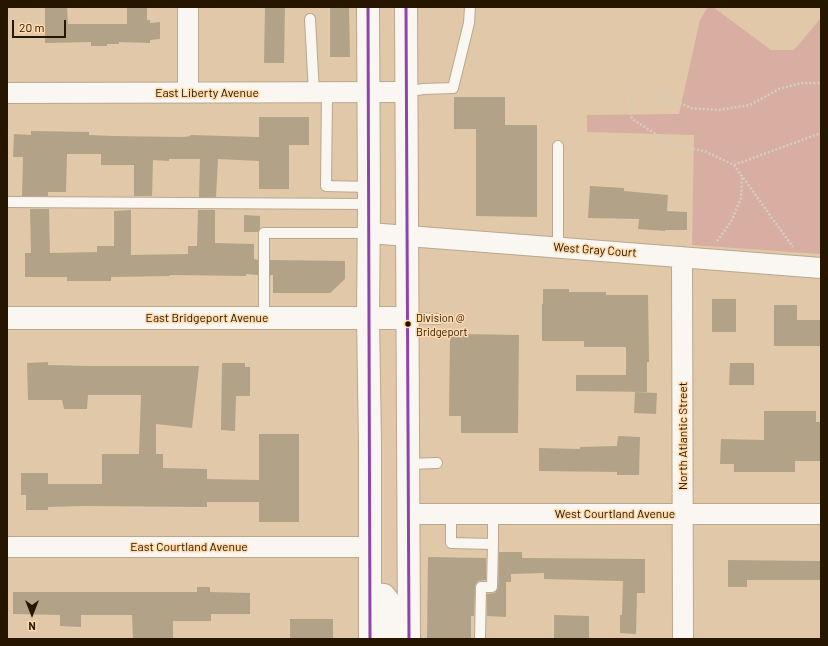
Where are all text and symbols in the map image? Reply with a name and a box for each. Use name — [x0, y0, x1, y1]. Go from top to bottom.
scale bar — [14, 12, 68, 38]
text: 20 m — [19, 20, 45, 34]
street label: East Liberty Avenue — [155, 86, 259, 100]
street label: West Gray Court — [553, 240, 637, 260]
street label: East Bridgeport Avenue — [146, 311, 268, 325]
place label: Division @ Bridgeport — [416, 311, 468, 337]
marker: Division @ Bridgeport — [403, 319, 413, 329]
street label: North Atlantic Street — [676, 382, 690, 490]
street label: West Courtland Avenue — [555, 507, 675, 521]
street label: East Courtland Avenue — [130, 540, 248, 554]
north arrow — [12, 594, 52, 634]
text: N — [28, 620, 36, 633]

